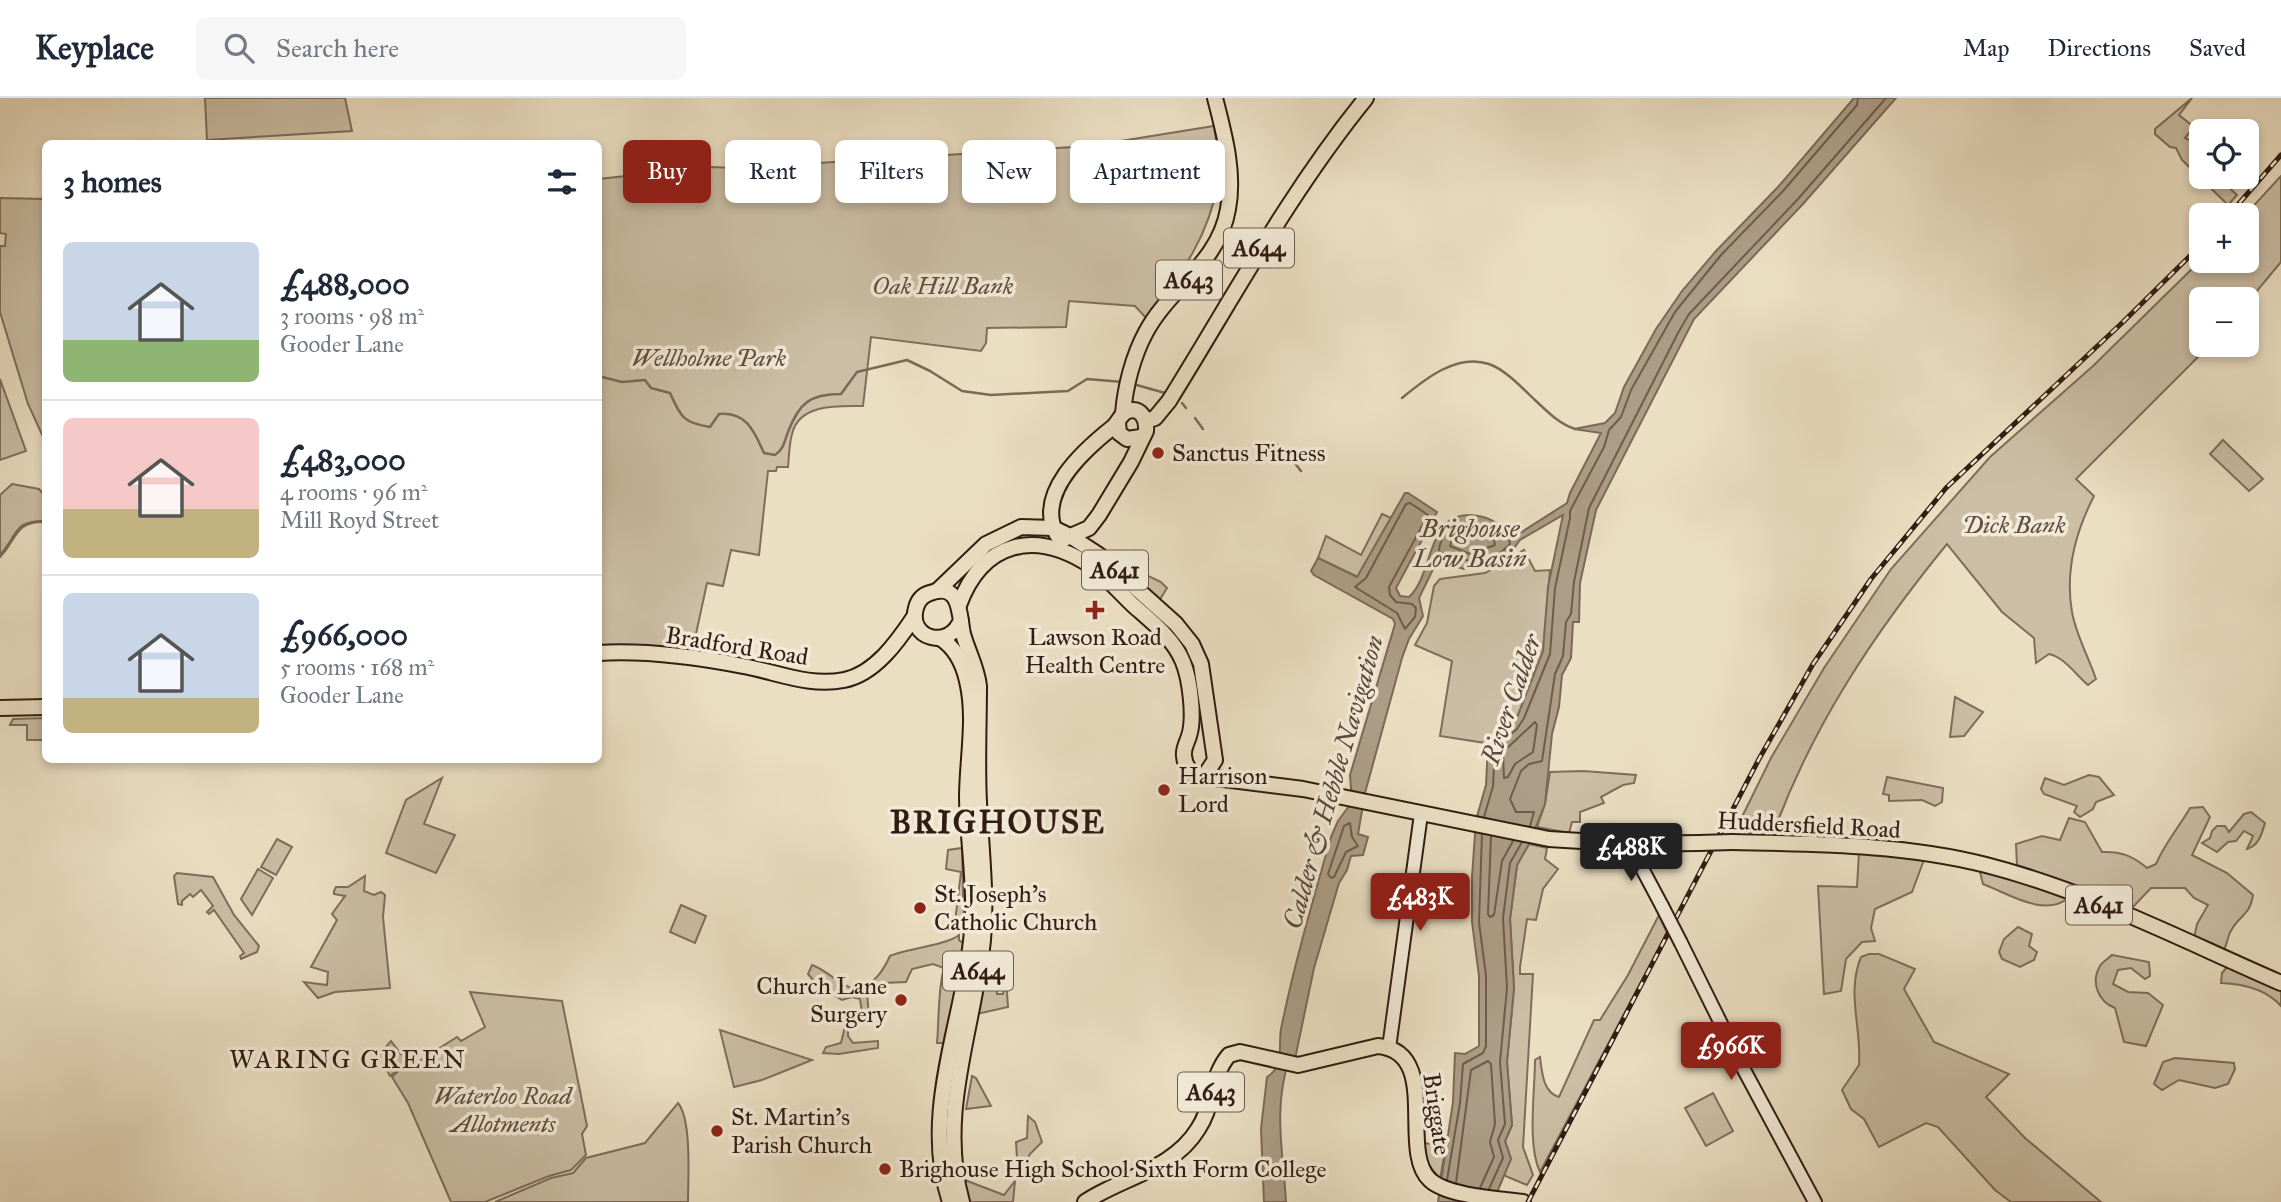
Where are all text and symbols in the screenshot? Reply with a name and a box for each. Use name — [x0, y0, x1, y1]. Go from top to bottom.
search box — [196, 17, 686, 80]
text: Keyplace — [35, 28, 154, 68]
icon: search — [220, 29, 258, 67]
text: Search here — [276, 32, 399, 64]
text: Map — [1963, 33, 2010, 63]
text: Directions — [2048, 33, 2151, 63]
text: Saved — [2189, 33, 2246, 63]
map controls — [2189, 119, 2259, 357]
button: locate — [2189, 119, 2259, 189]
chip: Buy — [623, 140, 711, 203]
chip: Rent — [725, 140, 821, 203]
chip: Filters — [835, 140, 948, 203]
chip: New — [962, 140, 1056, 203]
chip: Apartment — [1070, 140, 1225, 203]
icon: filters — [543, 163, 581, 201]
text: 3 homes — [63, 164, 162, 200]
button: + — [2189, 203, 2259, 273]
road number: A644 — [1224, 228, 1294, 267]
road number: A643 — [1156, 260, 1222, 300]
text: £488,000 — [280, 266, 410, 302]
icon: home — [119, 270, 203, 354]
park label: Oak Hill Bank — [873, 271, 1014, 301]
button: − — [2189, 287, 2259, 357]
text: 3 rooms · 98 m² — [280, 302, 424, 330]
text: Gooder Lane — [280, 330, 404, 358]
park label: Wellholme Park — [632, 343, 787, 373]
place label: Sanctus Fitness — [1172, 438, 1325, 468]
text: £483,000 — [280, 442, 406, 478]
marker: Sanctus Fitness — [1150, 445, 1166, 461]
icon: home — [119, 446, 203, 530]
text: 4 rooms · 96 m² — [280, 478, 427, 506]
text: Mill Royd Street — [280, 506, 439, 534]
park label: Dick Bank — [1962, 510, 2066, 540]
water label: Brighouse Low Basin — [1412, 512, 1527, 574]
road number: A641 — [1082, 550, 1148, 590]
marker: Lawson Road Health Centre — [1085, 600, 1105, 620]
text: £966,000 — [280, 617, 408, 653]
street label: Bradford Road — [663, 620, 811, 672]
icon: home — [119, 621, 203, 705]
place label: Lawson Road Health Centre — [1025, 622, 1165, 680]
water label: River Calder — [1473, 629, 1549, 769]
water label: Calder & Hebble Navigation — [1276, 631, 1390, 932]
text: 5 rooms · 168 m² — [280, 653, 434, 681]
text: Gooder Lane — [280, 681, 404, 709]
place label: Harrison Lord — [1178, 761, 1268, 819]
marker: Harrison Lord — [1156, 782, 1172, 798]
district label: BRIGHOUSE — [890, 803, 1106, 842]
street label: Huddersfield Road — [1716, 805, 1902, 845]
pin: £488K — [1582, 824, 1680, 883]
text: £488K — [1596, 832, 1666, 860]
pin: £483K — [1371, 874, 1469, 933]
place label: St. Joseph's Catholic Church — [934, 879, 1097, 937]
text: £483K — [1387, 882, 1453, 910]
road number: A641 — [2066, 886, 2132, 925]
marker: St. Joseph's Catholic Church — [912, 900, 928, 916]
road number: A644 — [943, 951, 1013, 990]
place label: Church Lane Surgery — [756, 971, 888, 1029]
marker: Church Lane Surgery — [893, 992, 909, 1008]
pin: £966K — [1682, 1023, 1780, 1082]
text: £966K — [1697, 1031, 1765, 1059]
district label: WARING GREEN — [229, 1043, 467, 1075]
street label: Briggate — [1416, 1071, 1458, 1157]
road number: A643 — [1178, 1072, 1244, 1112]
park label: Waterloo Road Allotments — [434, 1081, 573, 1139]
place label: St. Martin's Parish Church — [731, 1102, 872, 1160]
marker: St. Martin's Parish Church — [709, 1123, 725, 1139]
place label: Brighouse High School Sixth Form College — [899, 1154, 1327, 1184]
marker: Brighouse High School Sixth Form College — [877, 1161, 893, 1177]

